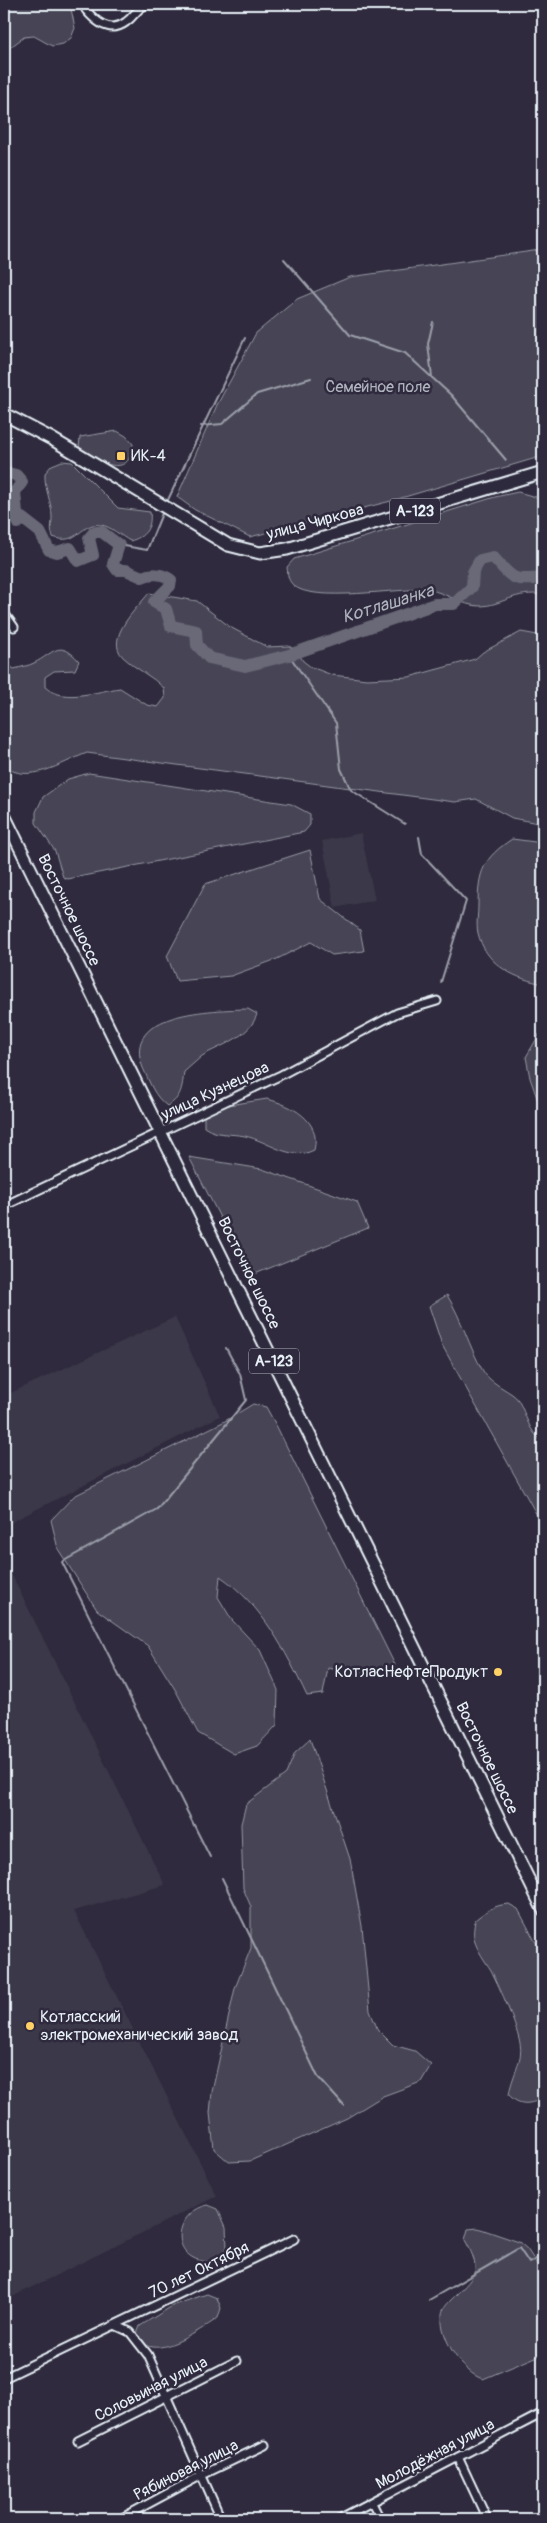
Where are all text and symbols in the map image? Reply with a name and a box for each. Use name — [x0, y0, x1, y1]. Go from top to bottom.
park label: Семейное поле — [326, 377, 431, 397]
place label: ИК-4 — [131, 446, 166, 466]
marker: ИК-4 — [115, 450, 127, 462]
road number: А-123 — [390, 498, 440, 524]
street label: улица Чиркова — [263, 499, 366, 545]
water label: Котлашанка — [339, 579, 438, 629]
street label: Восточное шоссе — [33, 851, 105, 969]
street label: улица Кузнецова — [157, 1057, 272, 1125]
street label: Восточное шоссе — [213, 1214, 285, 1332]
road number: А-123 — [249, 1348, 299, 1374]
place label: КотласНефтеПродукт — [335, 1662, 488, 1682]
marker: КотласНефтеПродукт — [492, 1666, 504, 1678]
street label: Восточное шоссе — [451, 1699, 523, 1817]
place label: Котласский электромеханический завод — [40, 2007, 239, 2045]
marker: Котласский электромеханический завод — [24, 2020, 36, 2032]
street label: 70 лет Октября — [146, 2237, 252, 2303]
street label: Соловьиная улица — [91, 2352, 211, 2426]
street label: Молодёжная улица — [372, 2414, 498, 2494]
street label: Рябиновая улица — [130, 2435, 242, 2505]

